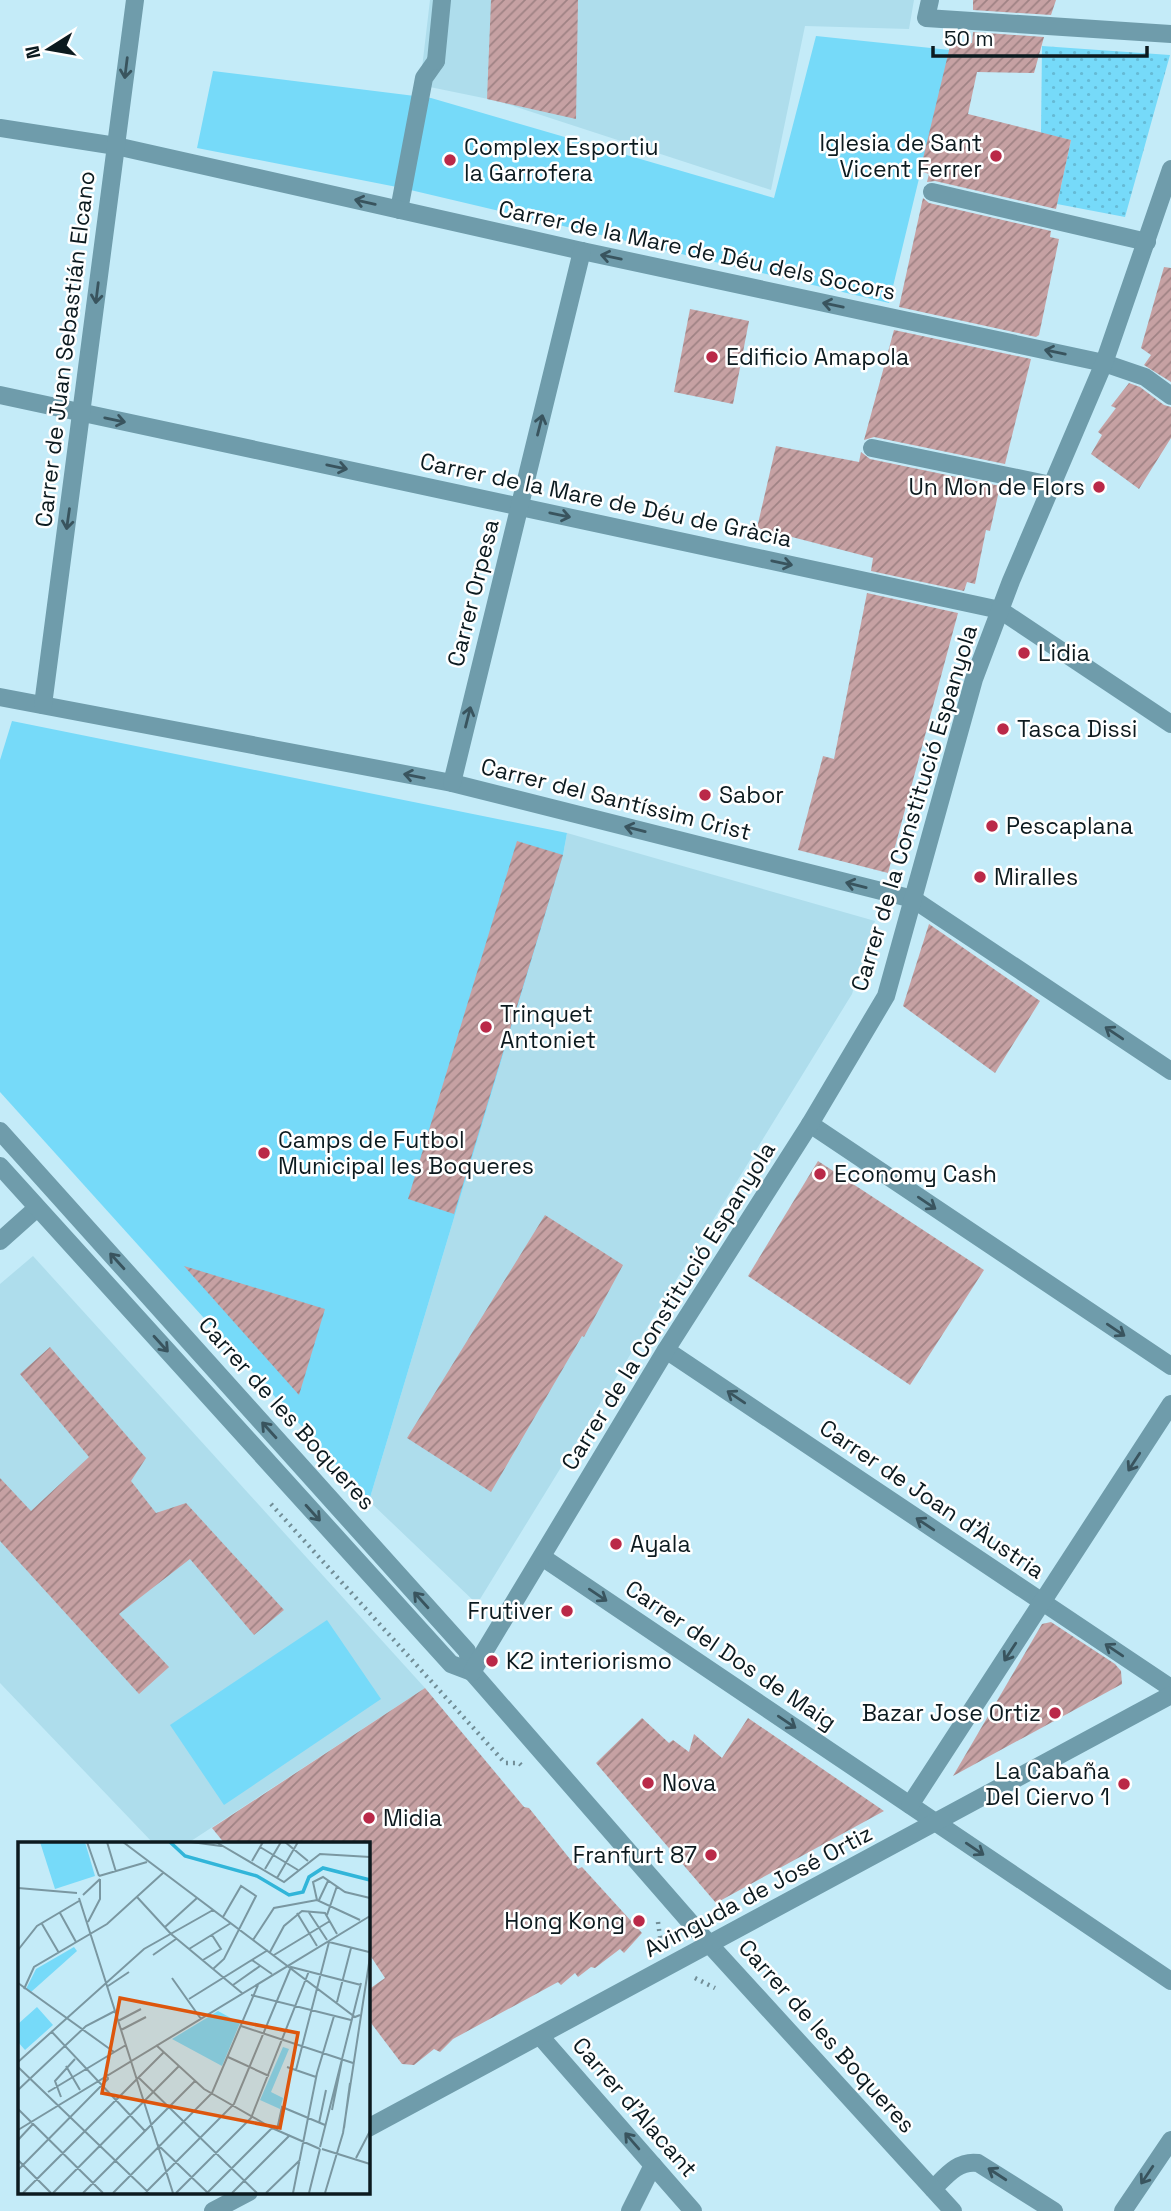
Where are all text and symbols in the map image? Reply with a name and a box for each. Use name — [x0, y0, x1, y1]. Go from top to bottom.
north arrow — [14, 14, 84, 84]
scale bar — [933, 14, 1146, 58]
text: 50 m — [944, 25, 994, 52]
text: N — [19, 44, 46, 61]
one-way arrow — [120, 56, 133, 79]
place label: Iglesia de Sant Vicent Ferrer — [819, 128, 982, 184]
place label: Complex Esportiu la Garrofera — [464, 132, 659, 188]
marker: Iglesia de Sant Vicent Ferrer — [988, 148, 1004, 164]
marker: Complex Esportiu la Garrofera — [442, 152, 458, 168]
street label: Carrer de Juan Sebastián Elcano — [28, 169, 102, 529]
street label: Carrer de la Mare de Déu dels Socors — [496, 193, 898, 307]
one-way arrow — [354, 195, 377, 208]
one-way arrow — [600, 250, 623, 263]
one-way arrow — [91, 281, 104, 304]
one-way arrow — [822, 297, 845, 311]
place label: Edificio Amapola — [726, 342, 909, 372]
one-way arrow — [1044, 345, 1067, 359]
marker: Edificio Amapola — [704, 349, 720, 365]
one-way arrow — [103, 414, 126, 427]
one-way arrow — [534, 414, 547, 436]
street label: Carrer de la Mare de Déu de Gràcia — [417, 446, 795, 554]
one-way arrow — [325, 461, 348, 475]
place label: Un Mon de Flors — [908, 472, 1085, 502]
marker: Un Mon de Flors — [1091, 479, 1107, 495]
one-way arrow — [61, 507, 74, 530]
one-way arrow — [548, 509, 571, 522]
street label: Carrer Orpesa — [440, 516, 506, 670]
one-way arrow — [770, 556, 793, 570]
street label: Carrer de la Constitució Espanyola — [844, 621, 984, 995]
place label: Lidia — [1038, 638, 1090, 668]
marker: Lidia — [1016, 645, 1032, 661]
one-way arrow — [462, 706, 475, 729]
place label: Tasca Dissi — [1017, 714, 1137, 744]
marker: Tasca Dissi — [995, 721, 1011, 737]
street label: Carrer del Santíssim Crist — [478, 751, 754, 847]
one-way arrow — [403, 769, 426, 782]
place label: Sabor — [719, 780, 784, 810]
marker: Sabor — [697, 787, 713, 803]
place label: Pescaplana — [1006, 811, 1133, 841]
marker: Pescaplana — [984, 818, 1000, 834]
one-way arrow — [624, 822, 647, 835]
place label: Miralles — [994, 862, 1078, 892]
marker: Miralles — [972, 869, 988, 885]
one-way arrow — [845, 878, 867, 891]
place label: Trinquet Antoniet — [500, 999, 596, 1055]
marker: Trinquet Antoniet — [478, 1019, 494, 1035]
one-way arrow — [1105, 1026, 1124, 1040]
place label: Camps de Futbol Municipal les Boqueres — [278, 1125, 534, 1181]
street label: Carrer de la Constitució Espanyola — [554, 1136, 782, 1476]
marker: Camps de Futbol Municipal les Boqueres — [256, 1145, 272, 1161]
place label: Economy Cash — [834, 1159, 997, 1189]
marker: Economy Cash — [812, 1166, 828, 1182]
one-way arrow — [917, 1196, 937, 1210]
one-way arrow — [109, 1253, 126, 1270]
street label: Carrer de les Boqueres — [192, 1310, 382, 1516]
one-way arrow — [1106, 1323, 1126, 1337]
one-way arrow — [152, 1335, 169, 1352]
one-way arrow — [727, 1390, 746, 1404]
street label: Carrer de Joan d'Àustria — [814, 1412, 1050, 1586]
one-way arrow — [262, 1422, 278, 1440]
one-way arrow — [1126, 1451, 1140, 1471]
one-way arrow — [305, 1504, 322, 1521]
one-way arrow — [916, 1516, 935, 1531]
place label: Ayala — [630, 1529, 691, 1559]
marker: Ayala — [608, 1536, 624, 1552]
street label: Carrer del Dos de Maig — [620, 1573, 842, 1737]
one-way arrow — [588, 1588, 607, 1602]
one-way arrow — [413, 1592, 430, 1609]
place label: Frutiver — [467, 1596, 553, 1626]
marker: Frutiver — [559, 1603, 575, 1619]
one-way arrow — [1002, 1642, 1016, 1662]
one-way arrow — [1105, 1643, 1124, 1657]
place label: K2 interiorismo — [506, 1646, 672, 1676]
marker: K2 interiorismo — [484, 1653, 500, 1669]
place label: Bazar Jose Ortiz — [862, 1698, 1041, 1728]
marker: Bazar Jose Ortiz — [1047, 1705, 1063, 1721]
one-way arrow — [777, 1715, 796, 1729]
place label: La Cabaña Del Ciervo 1 — [985, 1756, 1110, 1812]
place label: Nova — [662, 1768, 716, 1798]
marker: Nova — [640, 1775, 656, 1791]
marker: La Cabaña Del Ciervo 1 — [1116, 1776, 1132, 1792]
place label: Midia — [383, 1803, 442, 1833]
marker: Midia — [361, 1810, 377, 1826]
street label: Avinguda de José Ortiz — [639, 1818, 877, 1964]
place label: Franfurt 87 — [573, 1840, 697, 1870]
inset map — [18, 1842, 369, 2194]
one-way arrow — [965, 1842, 985, 1856]
marker: Franfurt 87 — [703, 1847, 719, 1863]
place label: Hong Kong — [504, 1906, 625, 1936]
marker: Hong Kong — [631, 1913, 647, 1929]
street label: Carrer de les Boqueres — [732, 1933, 922, 2139]
street label: Carrer d'Alacant — [566, 2031, 704, 2183]
one-way arrow — [624, 2132, 640, 2150]
one-way arrow — [1140, 2165, 1154, 2184]
one-way arrow — [987, 2166, 1007, 2180]

